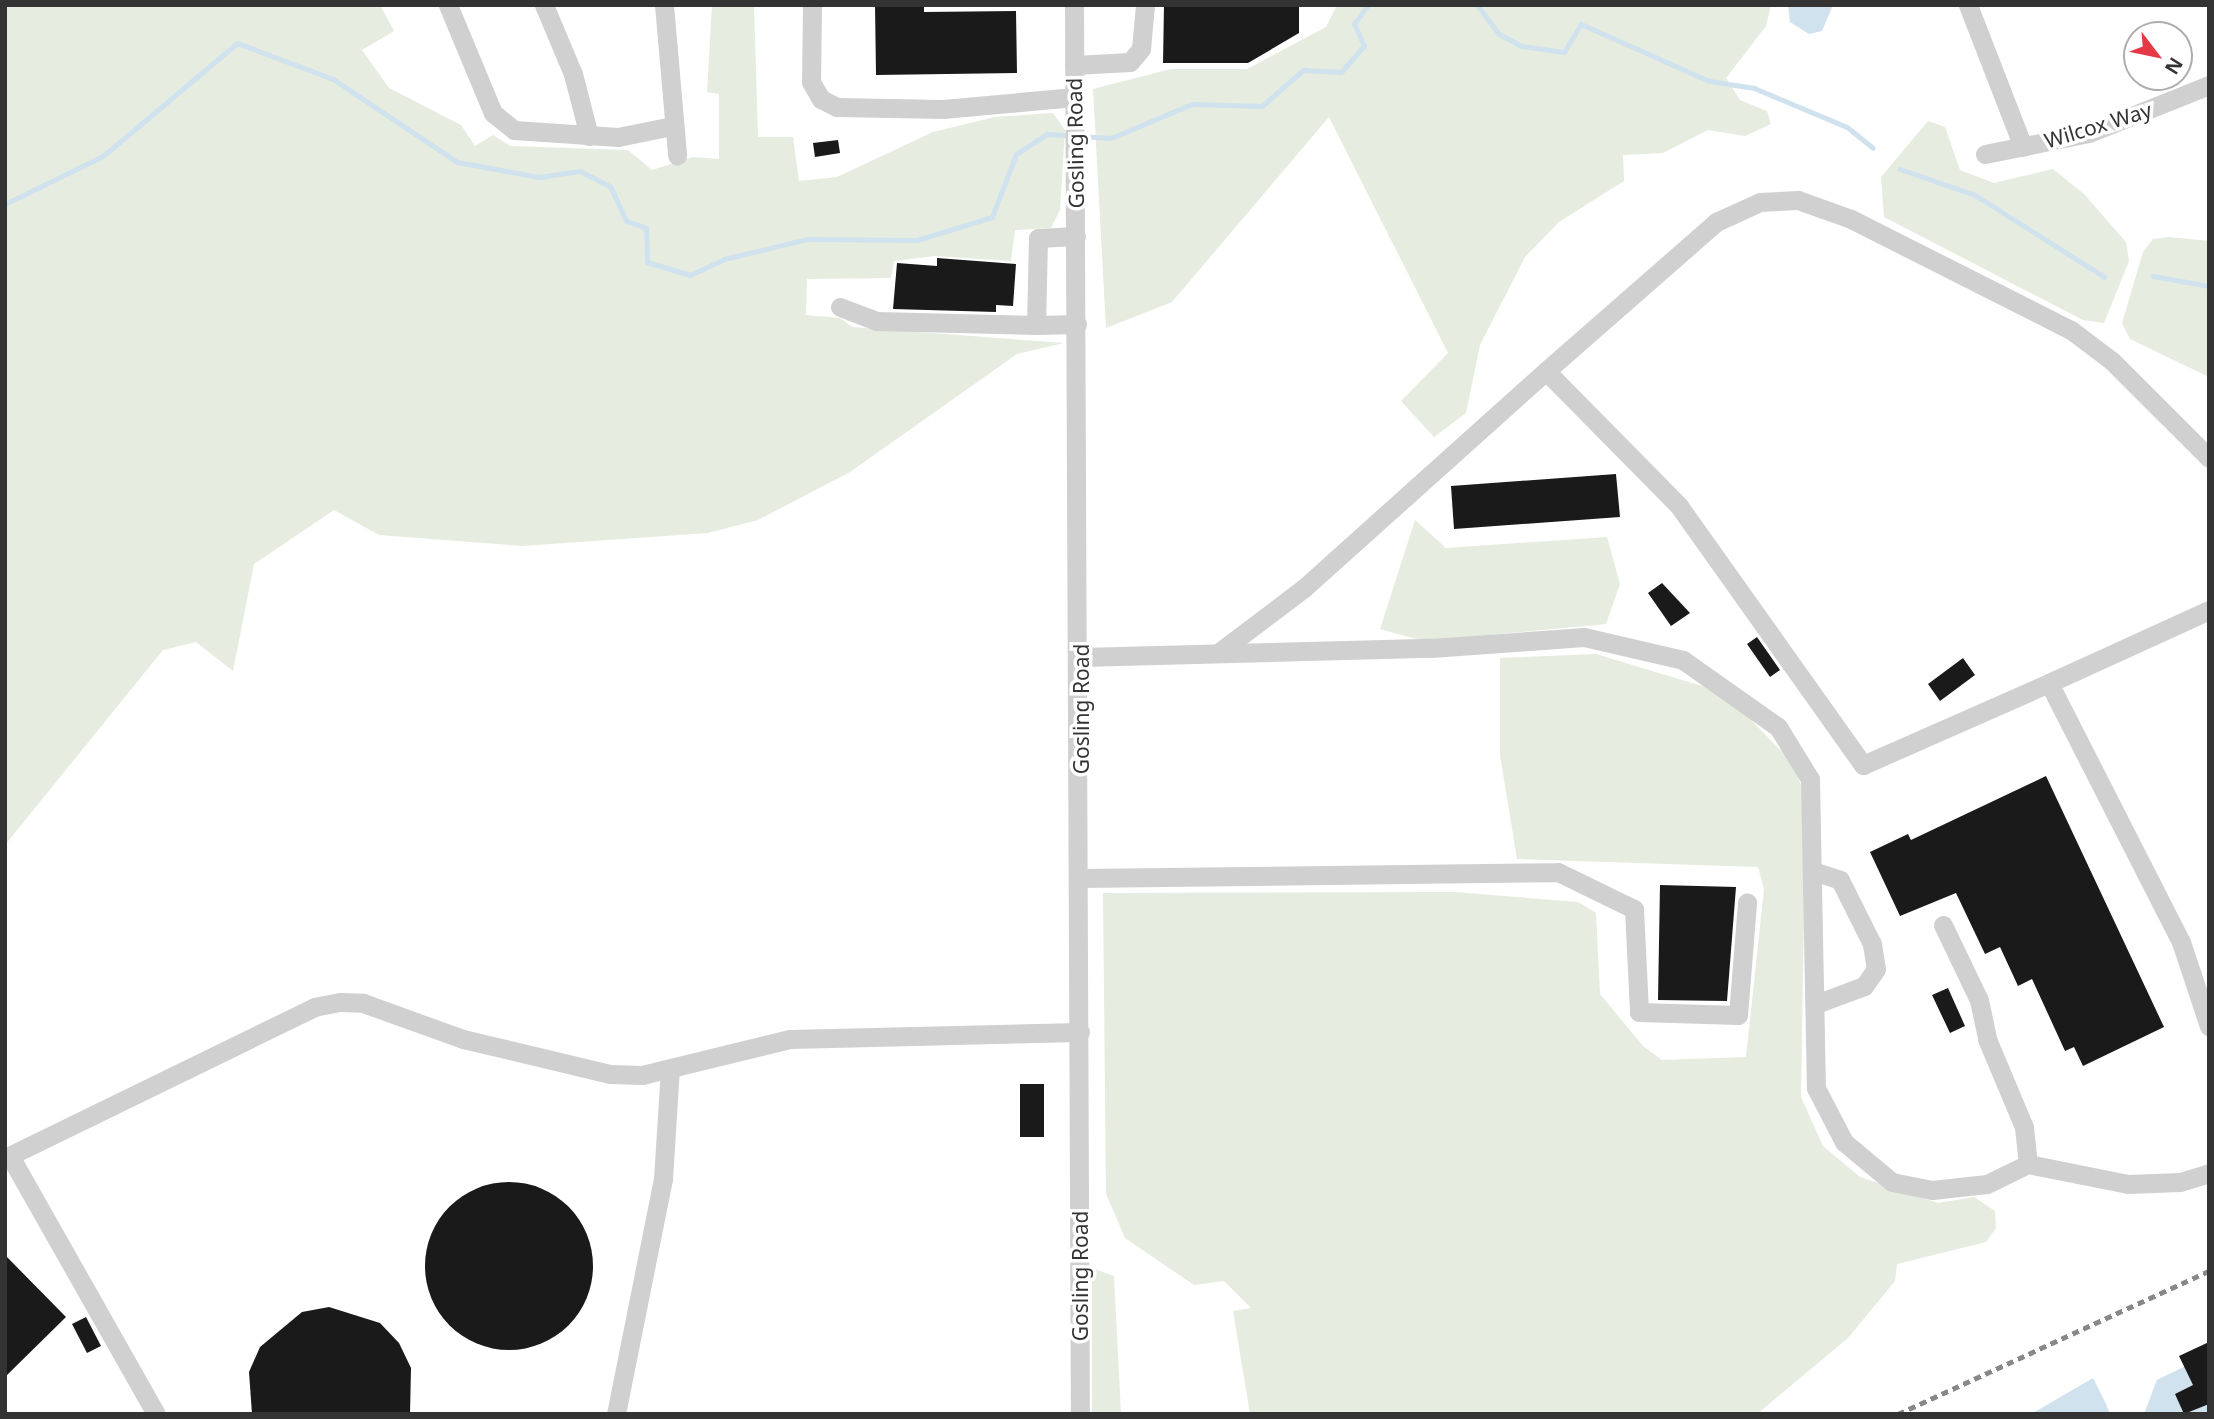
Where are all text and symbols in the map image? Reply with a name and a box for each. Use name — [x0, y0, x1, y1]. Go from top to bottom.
north arrow — [2123, 21, 2193, 91]
text: N — [2159, 53, 2189, 80]
street label: Gosling Road — [1061, 77, 1089, 209]
street label: Wilcox Way — [2041, 97, 2155, 153]
street label: Gosling Road — [1068, 644, 1094, 774]
street label: Gosling Road — [1067, 1211, 1093, 1341]

